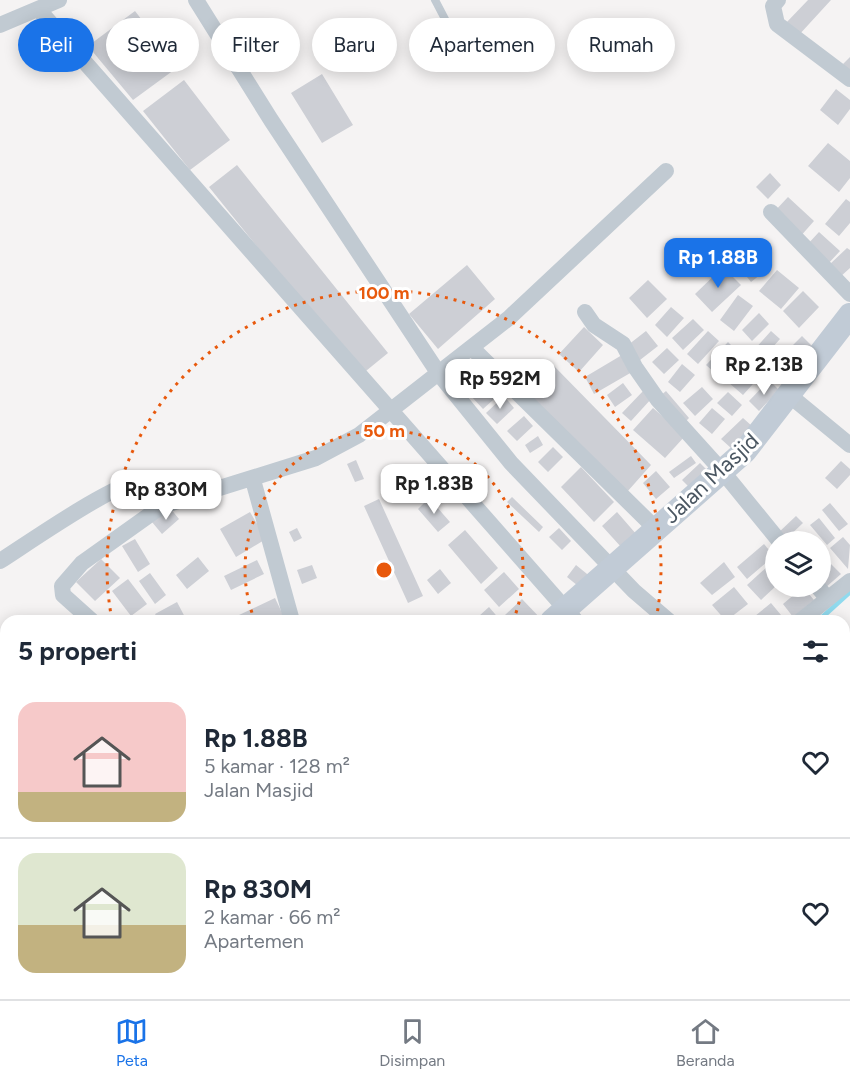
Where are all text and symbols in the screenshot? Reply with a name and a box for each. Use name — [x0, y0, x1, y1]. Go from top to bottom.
chip: Beli — [18, 18, 94, 72]
chip: Sewa — [106, 18, 199, 72]
chip: Filter — [211, 18, 300, 72]
chip: Baru — [312, 18, 397, 72]
chip: Apartemen — [409, 18, 555, 72]
chip: Rumah — [567, 18, 675, 72]
pin: Rp 1.88B — [656, 238, 780, 289]
text: Rp 1.88B — [678, 245, 758, 269]
text: 100 m — [359, 282, 409, 304]
pin: Rp 2.13B — [702, 345, 826, 396]
text: Rp 2.13B — [725, 352, 803, 376]
pin: Rp 592M — [445, 359, 555, 410]
text: Rp 592M — [459, 366, 541, 390]
text: 50 m — [363, 420, 405, 442]
street label: Jalan Masjid — [658, 427, 764, 529]
pin: Rp 1.83B — [372, 464, 496, 515]
pin: Rp 830M — [111, 470, 221, 521]
text: Rp 1.83B — [395, 471, 473, 495]
text: Rp 830M — [124, 477, 208, 501]
map controls — [765, 531, 831, 597]
button: layers — [765, 531, 831, 597]
centre of rings — [374, 560, 394, 580]
text: 5 properti — [18, 635, 137, 667]
icon: filters — [799, 635, 832, 668]
text: Rp 1.88B — [204, 722, 308, 754]
icon: home — [66, 726, 138, 798]
icon: heart — [799, 746, 832, 779]
text: 5 kamar · 128 m² — [204, 754, 350, 778]
text: Jalan Masjid — [204, 778, 313, 802]
text: Rp 830M — [204, 873, 312, 905]
icon: home — [66, 877, 138, 949]
icon: heart — [799, 897, 832, 930]
text: 2 kamar · 66 m² — [204, 905, 341, 929]
text: Apartemen — [204, 929, 304, 953]
tab: Peta — [115, 1015, 148, 1070]
tab: Disimpan — [379, 1015, 445, 1070]
tab: Beranda — [676, 1015, 735, 1070]

